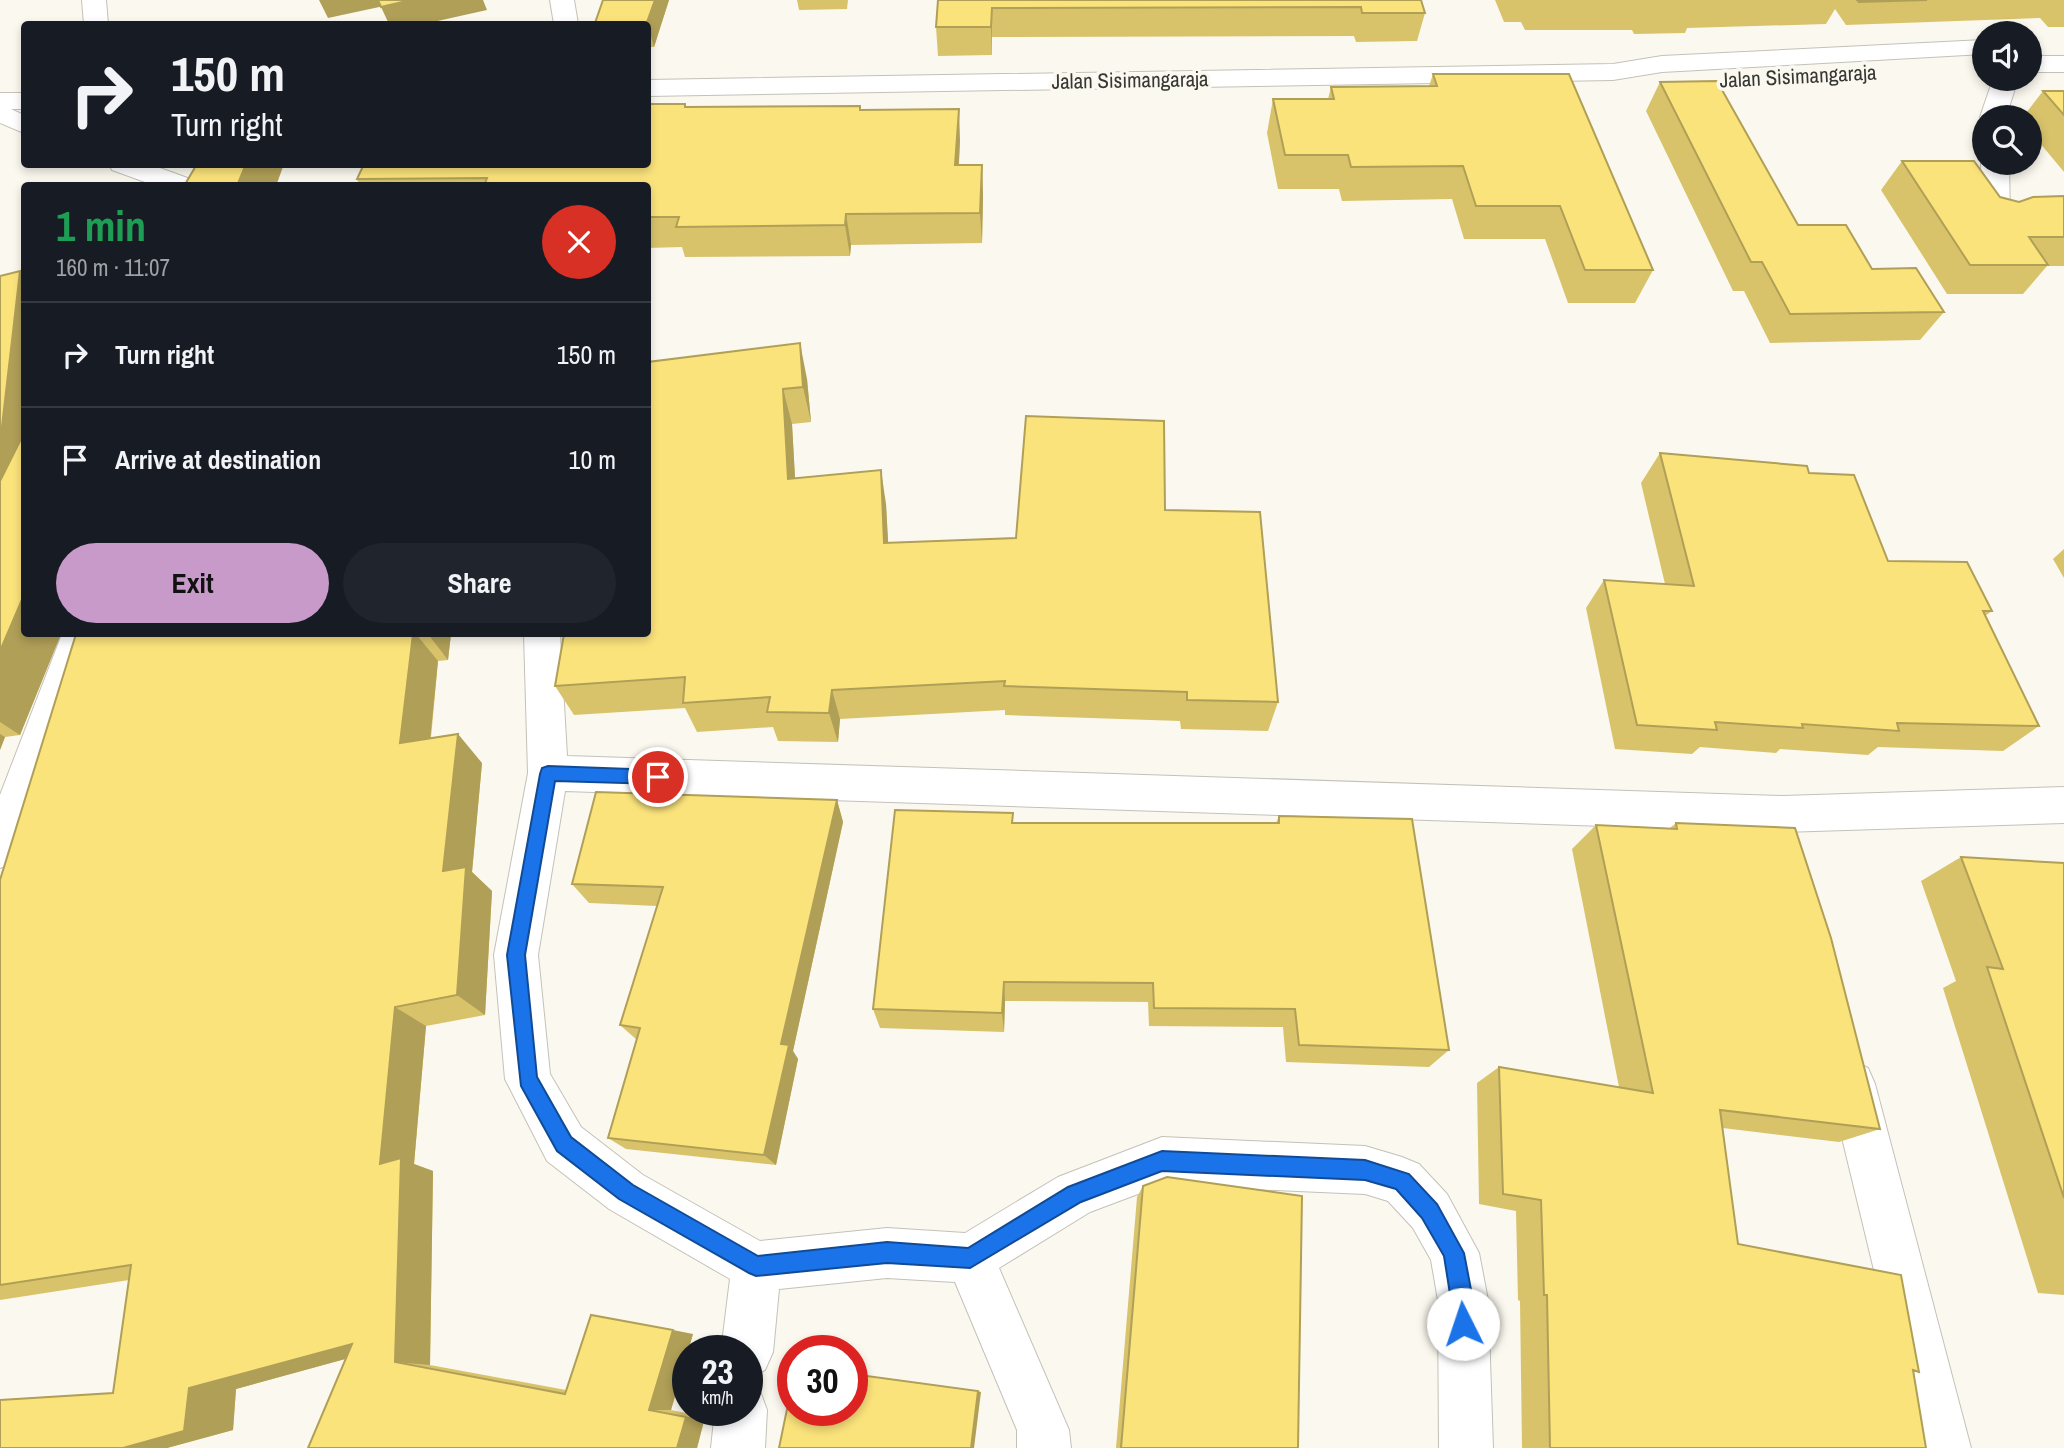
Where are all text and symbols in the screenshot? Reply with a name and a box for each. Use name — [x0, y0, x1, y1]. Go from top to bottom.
map controls — [1972, 21, 2042, 175]
button: sound — [1972, 21, 2042, 91]
text: 150 m — [171, 40, 285, 106]
icon: right — [56, 49, 147, 140]
street label: Jalan Sisimangaraja — [1719, 57, 1878, 95]
street label: Jalan Sisimangaraja — [1051, 64, 1209, 96]
text: Turn right — [171, 103, 283, 146]
button: search — [1972, 105, 2042, 175]
text: 1 min — [56, 198, 146, 254]
button: close — [542, 205, 616, 279]
text: 160 m · 11:07 — [56, 252, 170, 283]
icon: right — [56, 336, 94, 374]
text: Turn right — [115, 337, 214, 372]
text: 150 m — [557, 337, 616, 372]
icon: arrive — [56, 441, 94, 479]
text: Arrive at destination — [115, 442, 321, 477]
text: 10 m — [569, 442, 616, 477]
button: Exit — [56, 543, 329, 623]
button: Share — [343, 543, 616, 623]
pin — [628, 747, 688, 807]
icon: arrive — [639, 758, 677, 796]
position arrow — [1426, 1287, 1500, 1361]
speed limit sign: 30 — [777, 1335, 868, 1426]
text: 23 — [702, 1348, 733, 1395]
text: km/h — [702, 1385, 734, 1410]

